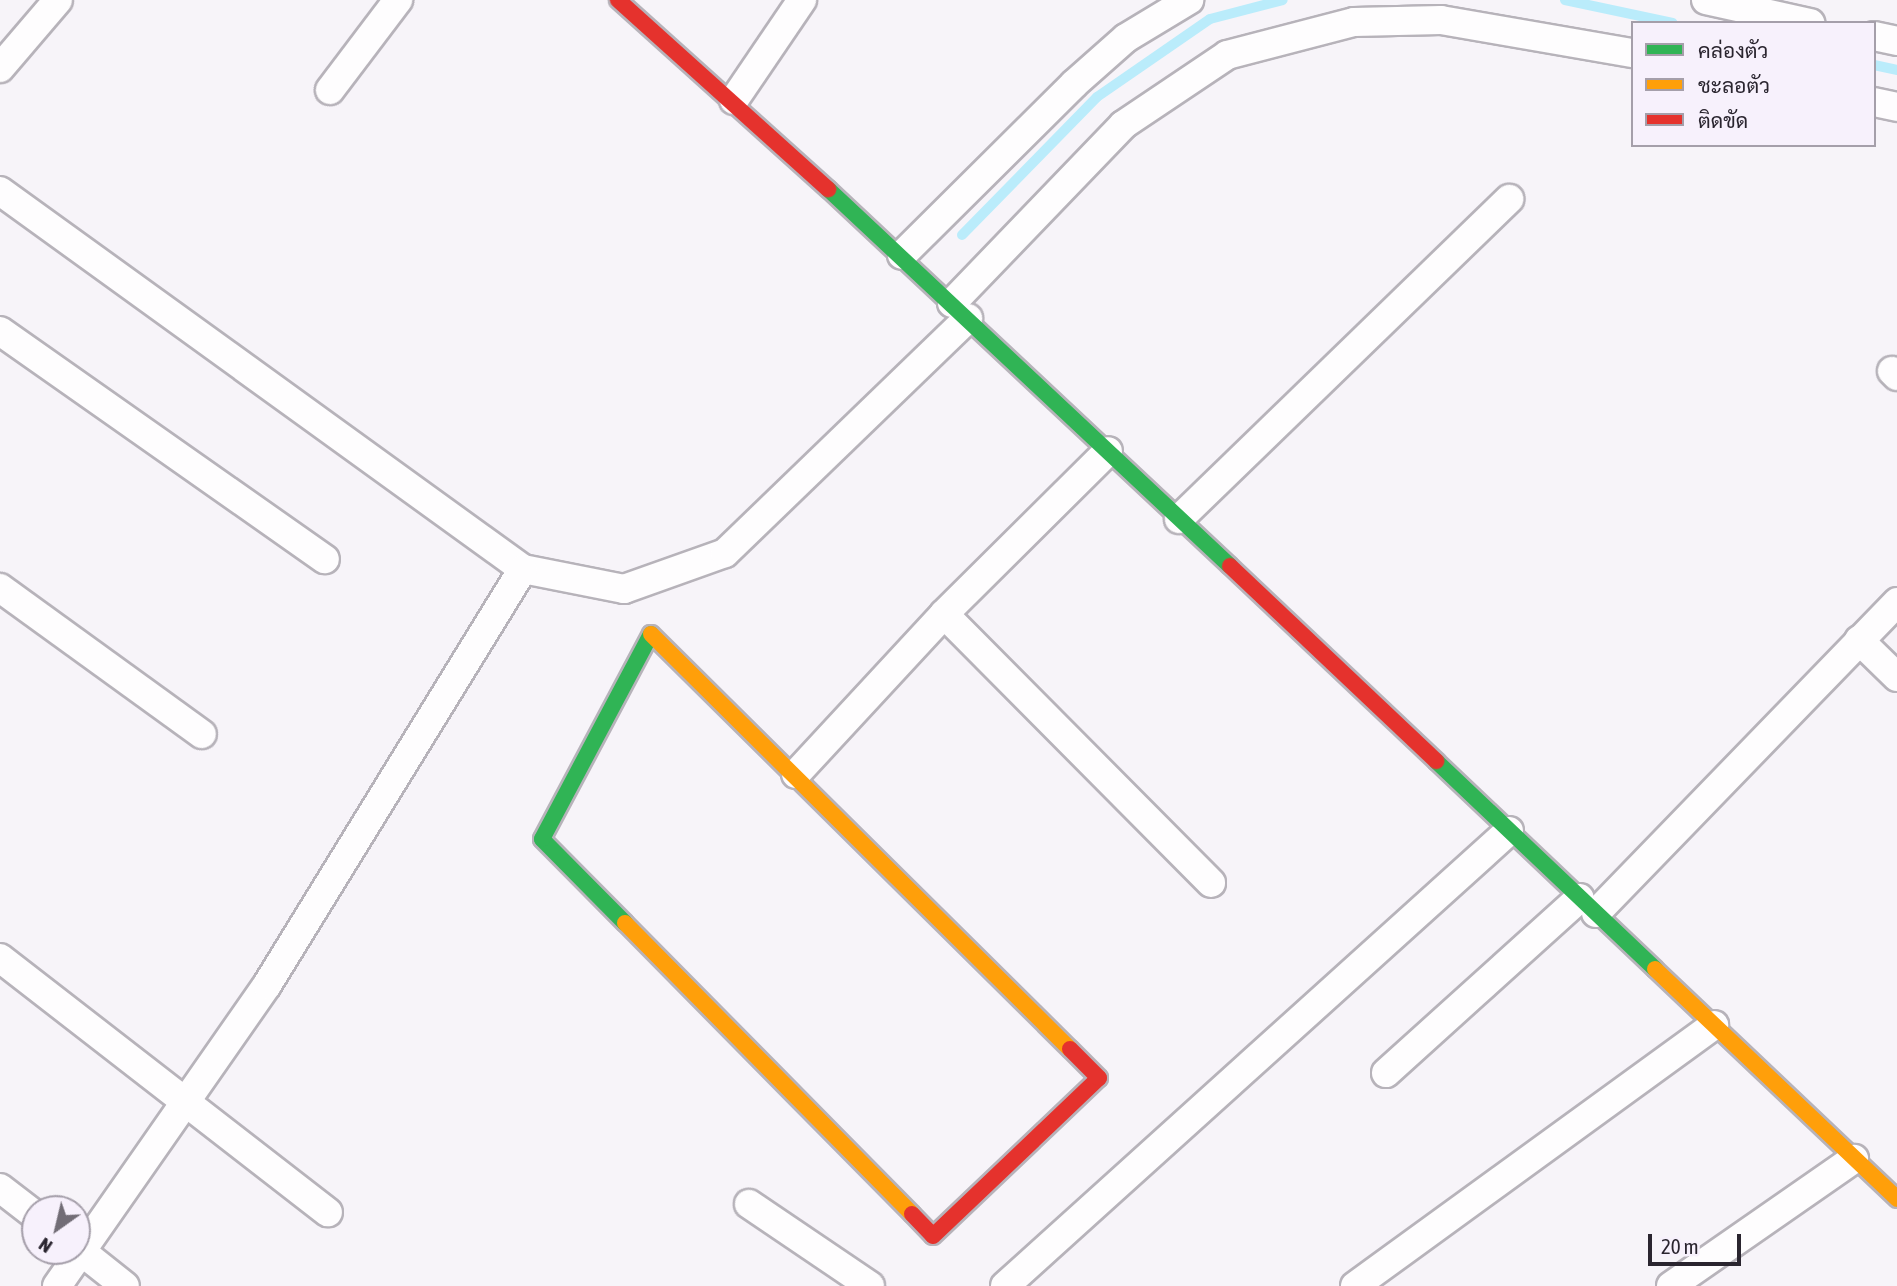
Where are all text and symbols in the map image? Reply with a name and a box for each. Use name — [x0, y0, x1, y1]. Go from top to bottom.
legend — [1631, 21, 1876, 147]
text: คล่องตัว — [1698, 38, 1768, 62]
text: ชะลอตัว — [1698, 73, 1770, 97]
text: ติดขัด — [1698, 108, 1748, 132]
north arrow — [21, 1195, 91, 1265]
scale bar — [1652, 1220, 1745, 1264]
text: N — [35, 1233, 56, 1258]
text: 20 m — [1661, 1234, 1699, 1258]

